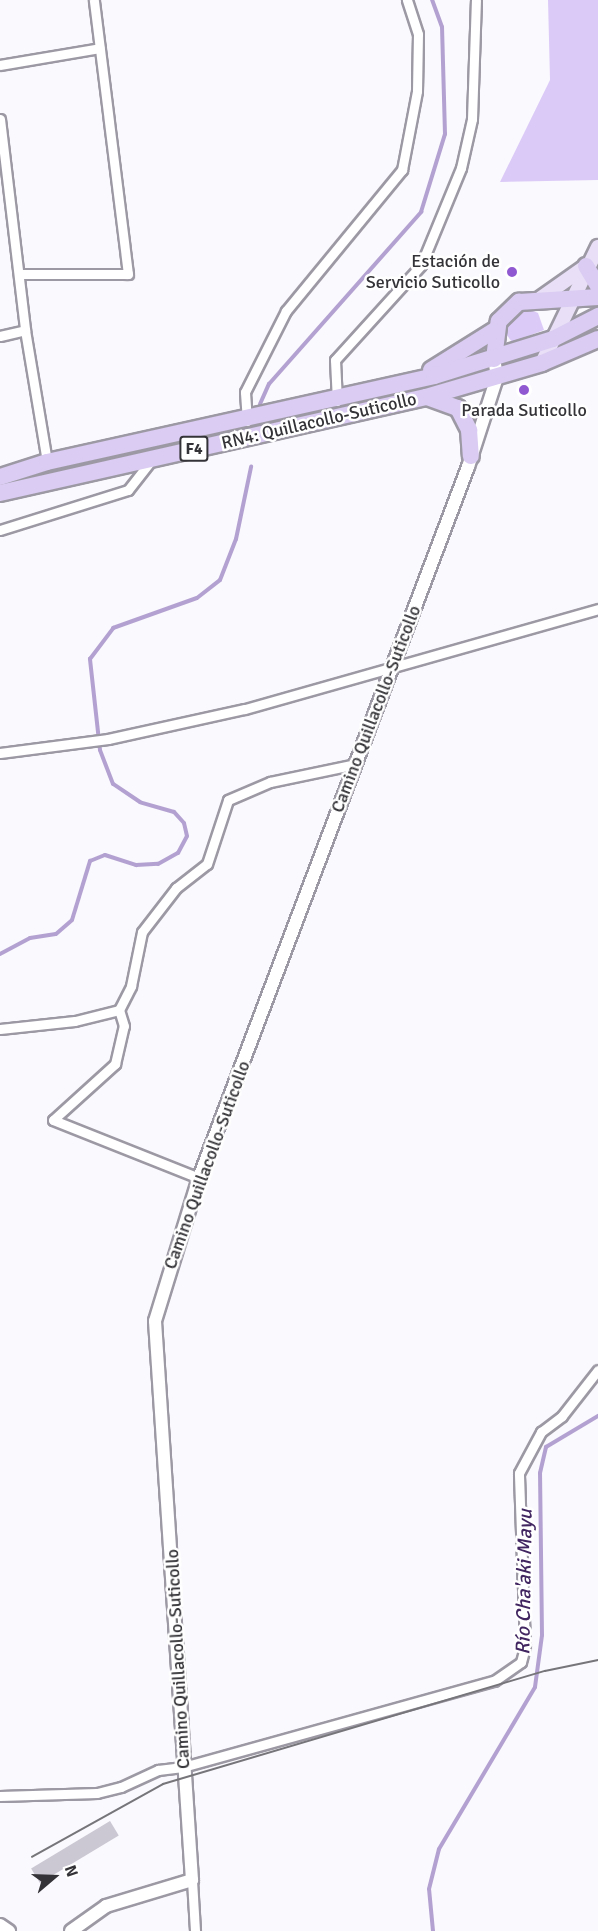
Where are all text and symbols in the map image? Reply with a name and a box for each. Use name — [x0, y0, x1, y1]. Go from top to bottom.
place label: Estación de Servicio Suticollo — [366, 251, 500, 294]
marker: Estación de Servicio Suticollo — [505, 265, 519, 279]
marker: Parada Suticollo — [517, 383, 531, 397]
street label: RN4: Quillacollo-Suticollo — [219, 388, 419, 454]
place label: Parada Suticollo — [461, 399, 587, 421]
road number: F4 — [179, 436, 209, 462]
street label: Camino Quillacollo-Suticollo — [326, 602, 426, 816]
street label: Camino Quillacollo-Suticollo — [159, 1058, 255, 1272]
water label: Río Cha'aki Mayu — [511, 1509, 537, 1655]
street label: Camino Quillacollo-Suticollo — [161, 1549, 195, 1769]
north arrow — [24, 1847, 84, 1907]
text: N — [60, 1863, 82, 1880]

